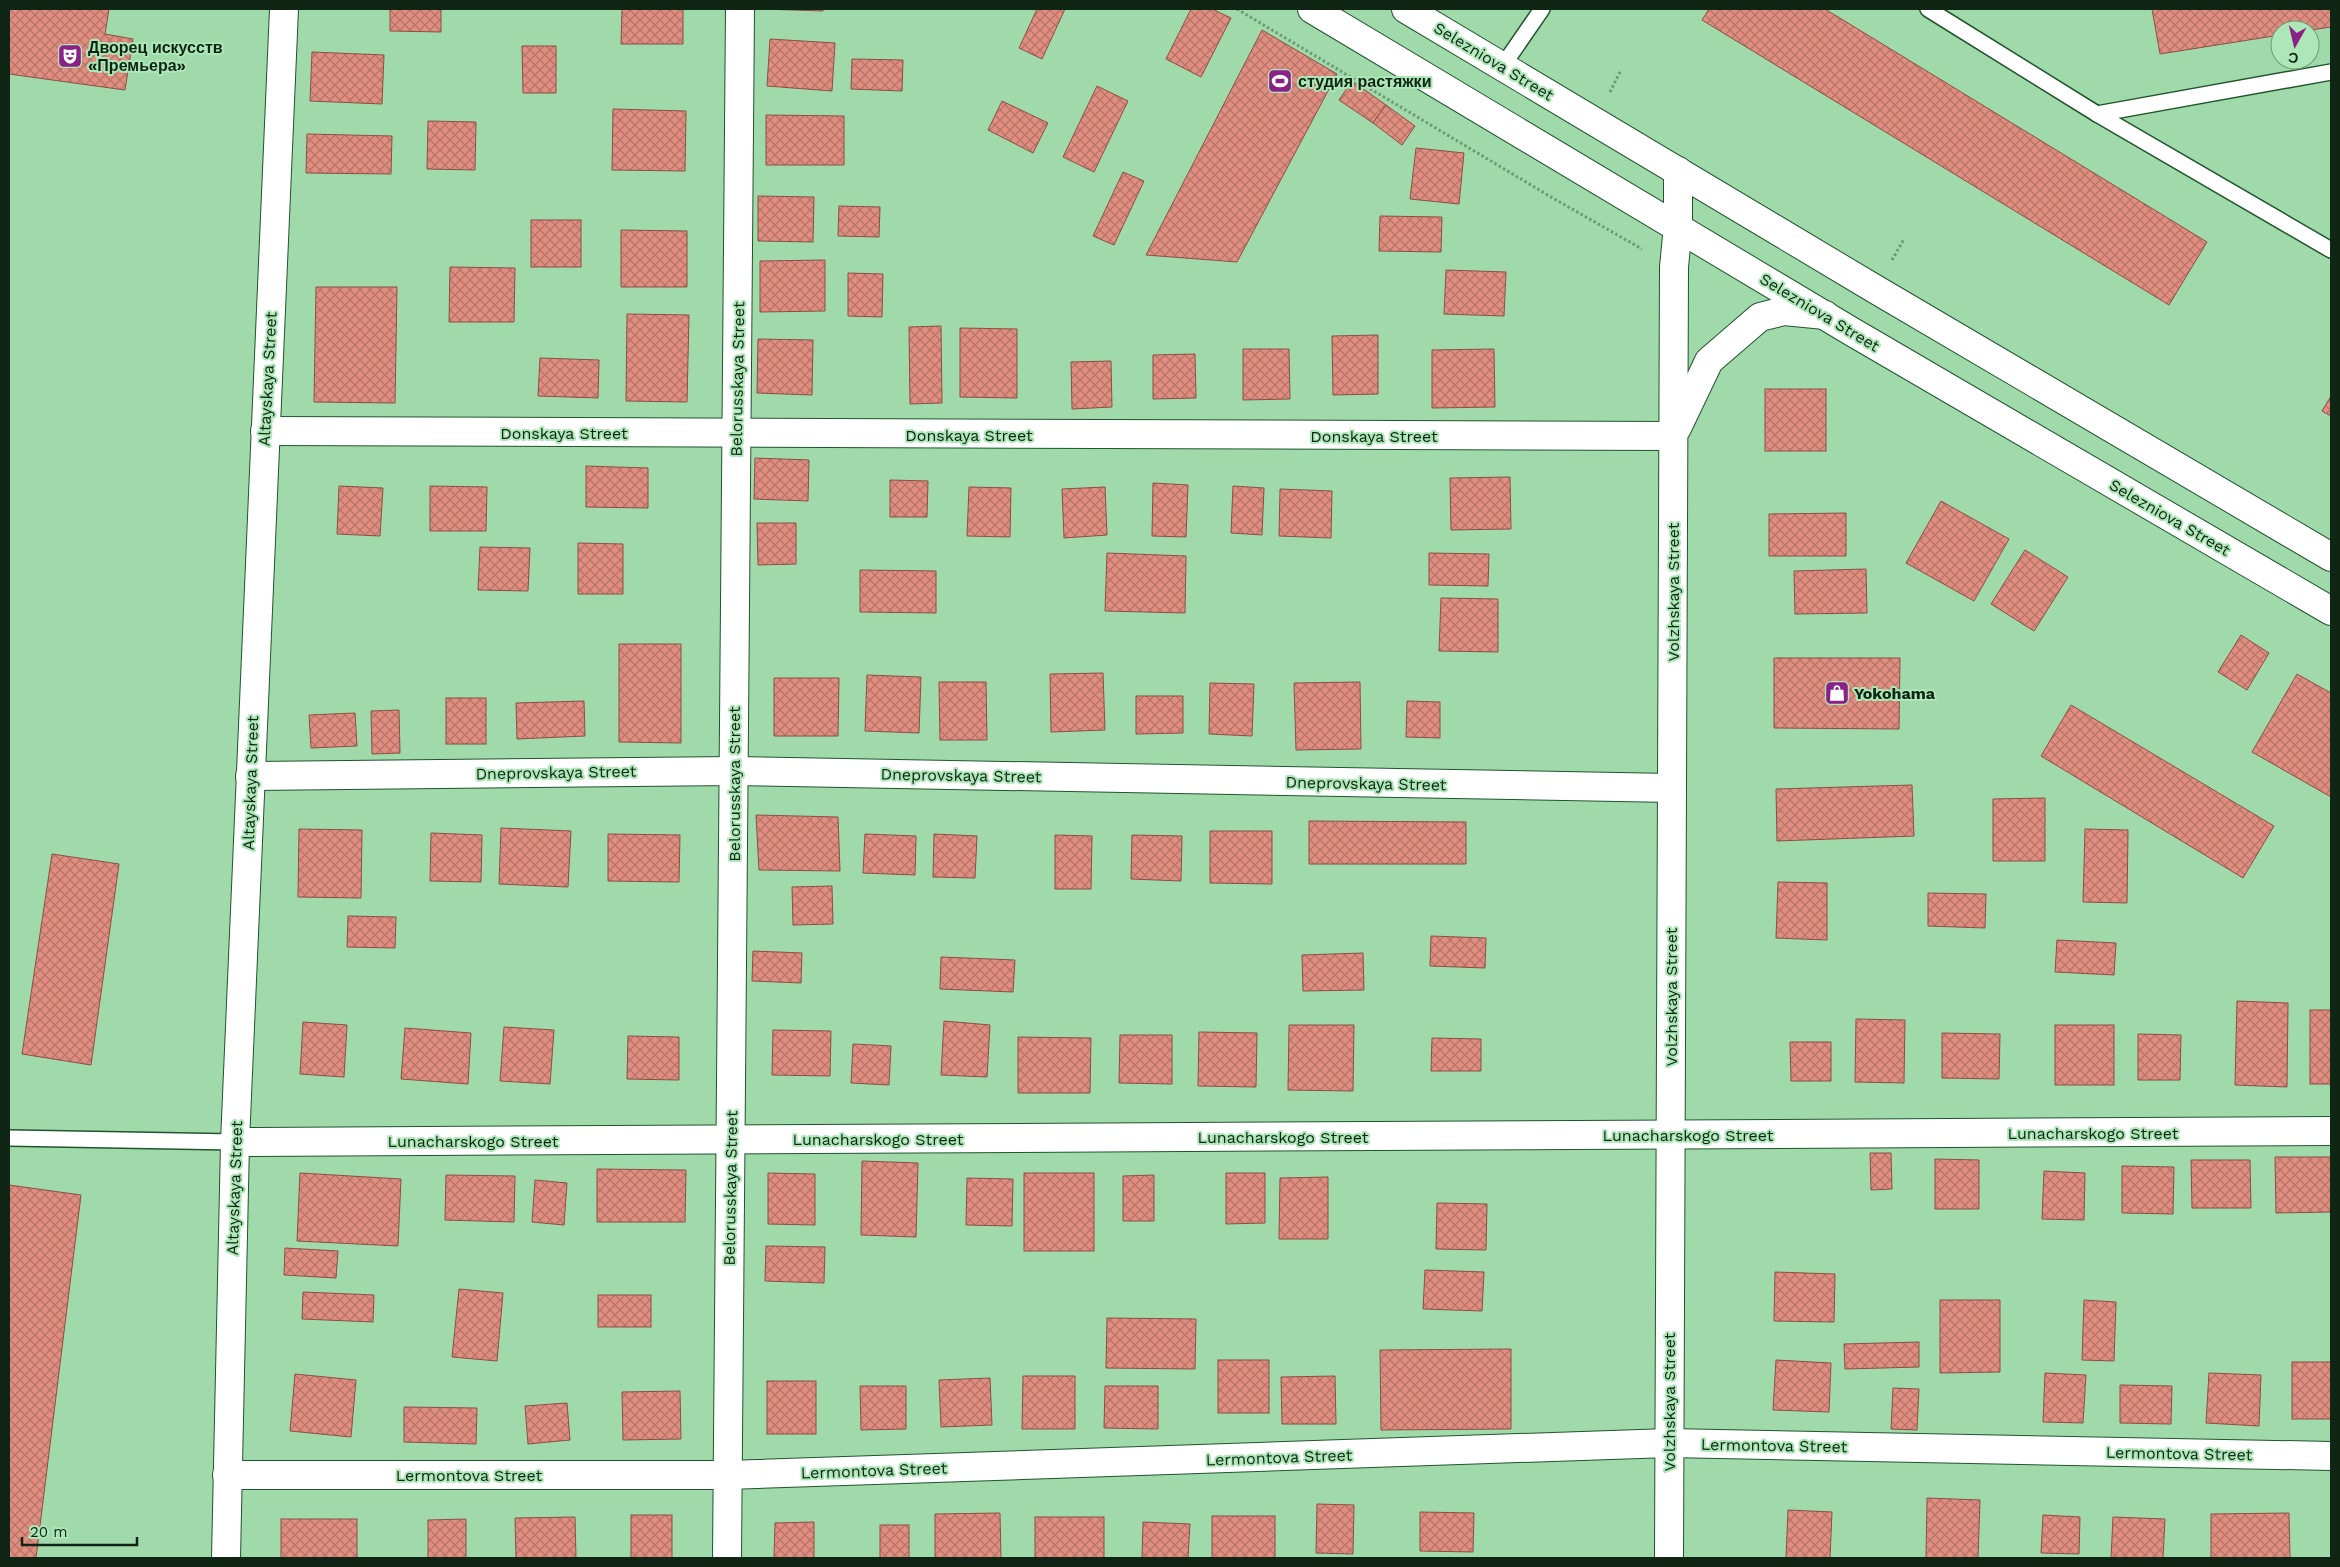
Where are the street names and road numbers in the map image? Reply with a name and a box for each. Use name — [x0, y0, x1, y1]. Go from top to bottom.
street label: Selezniova Street — [1430, 18, 1557, 105]
street label: Selezniova Street — [1756, 269, 1883, 356]
street label: Belorusskaya Street — [727, 301, 748, 457]
street label: Altayskaya Street — [254, 311, 281, 447]
street label: Donskaya Street — [500, 424, 628, 443]
street label: Donskaya Street — [905, 426, 1033, 445]
street label: Donskaya Street — [1310, 427, 1438, 446]
street label: Selezniova Street — [2106, 475, 2234, 560]
street label: Volzhskaya Street — [1664, 522, 1683, 661]
street label: Belorusskaya Street — [725, 706, 744, 862]
street label: Altayskaya Street — [239, 715, 262, 851]
street label: Dneprovskaya Street — [475, 762, 637, 783]
street label: Dneprovskaya Street — [880, 765, 1042, 786]
street label: Dneprovskaya Street — [1285, 773, 1447, 794]
street label: Volzhskaya Street — [1662, 927, 1681, 1066]
street label: Belorusskaya Street — [720, 1110, 741, 1266]
street label: Altayskaya Street — [223, 1120, 246, 1256]
street label: Lunacharskogo Street — [2008, 1124, 2179, 1143]
street label: Lunacharskogo Street — [1603, 1126, 1774, 1145]
street label: Lunacharskogo Street — [1198, 1128, 1369, 1147]
street label: Lunacharskogo Street — [793, 1130, 964, 1149]
street label: Lunacharskogo Street — [388, 1132, 559, 1151]
street label: Volzhskaya Street — [1660, 1332, 1679, 1471]
street label: Lermontova Street — [1701, 1435, 1848, 1456]
street label: Lermontova Street — [2106, 1443, 2253, 1464]
street label: Lermontova Street — [1206, 1445, 1353, 1470]
street label: Lermontova Street — [801, 1458, 948, 1483]
street label: Lermontova Street — [396, 1466, 543, 1485]

